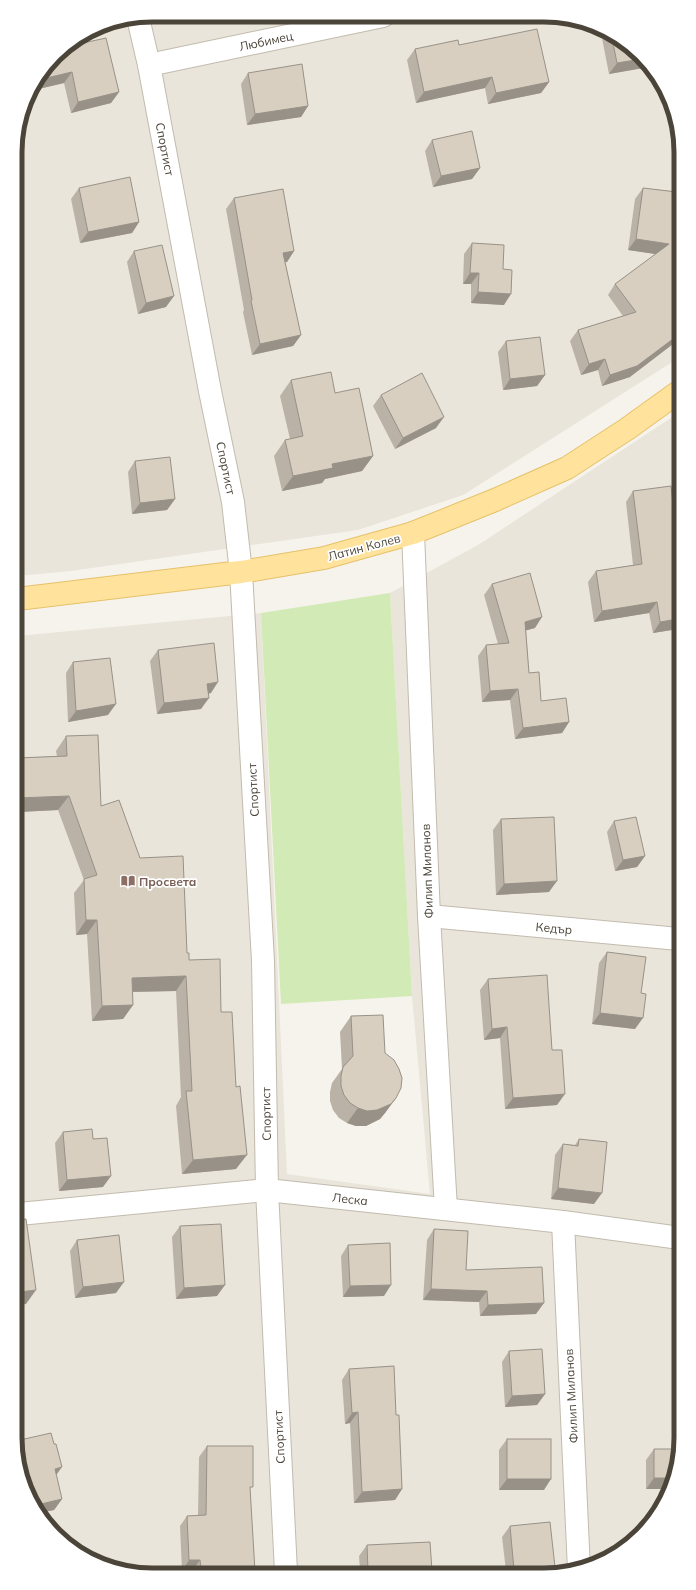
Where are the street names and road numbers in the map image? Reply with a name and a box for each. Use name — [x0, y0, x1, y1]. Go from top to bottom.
street label: Любимец — [238, 28, 294, 54]
street label: Спортист — [153, 121, 178, 177]
street label: Спортист — [213, 440, 239, 496]
street label: Латин Колев — [326, 530, 402, 564]
street label: Спортист — [244, 762, 262, 817]
street label: Филип Миланов — [418, 823, 436, 919]
street label: Кедър — [535, 919, 573, 937]
street label: Спортист — [258, 1086, 274, 1141]
street label: Леска — [331, 1190, 369, 1208]
street label: Филип Миланов — [561, 1348, 581, 1444]
street label: Спортист — [270, 1409, 288, 1464]

